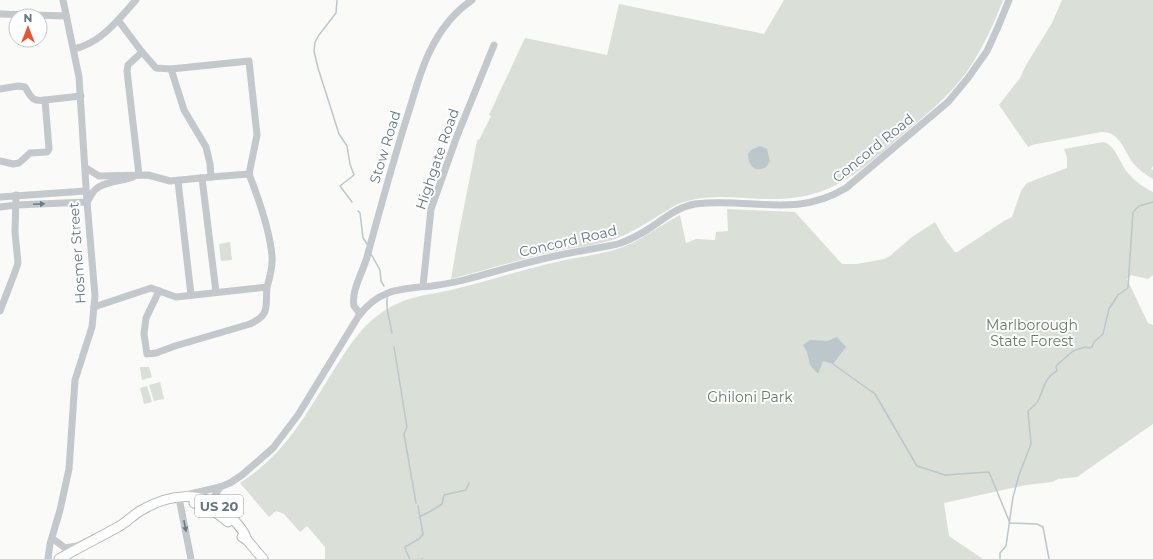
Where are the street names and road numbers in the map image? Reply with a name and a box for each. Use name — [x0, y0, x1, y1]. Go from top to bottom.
street label: Highgate Road — [411, 106, 463, 212]
street label: Stow Road — [365, 108, 405, 186]
street label: Concord Road — [829, 110, 917, 186]
street label: Hosmer Street — [64, 201, 90, 304]
street label: Concord Road — [517, 221, 619, 261]
road number: US 20 — [195, 495, 243, 517]

